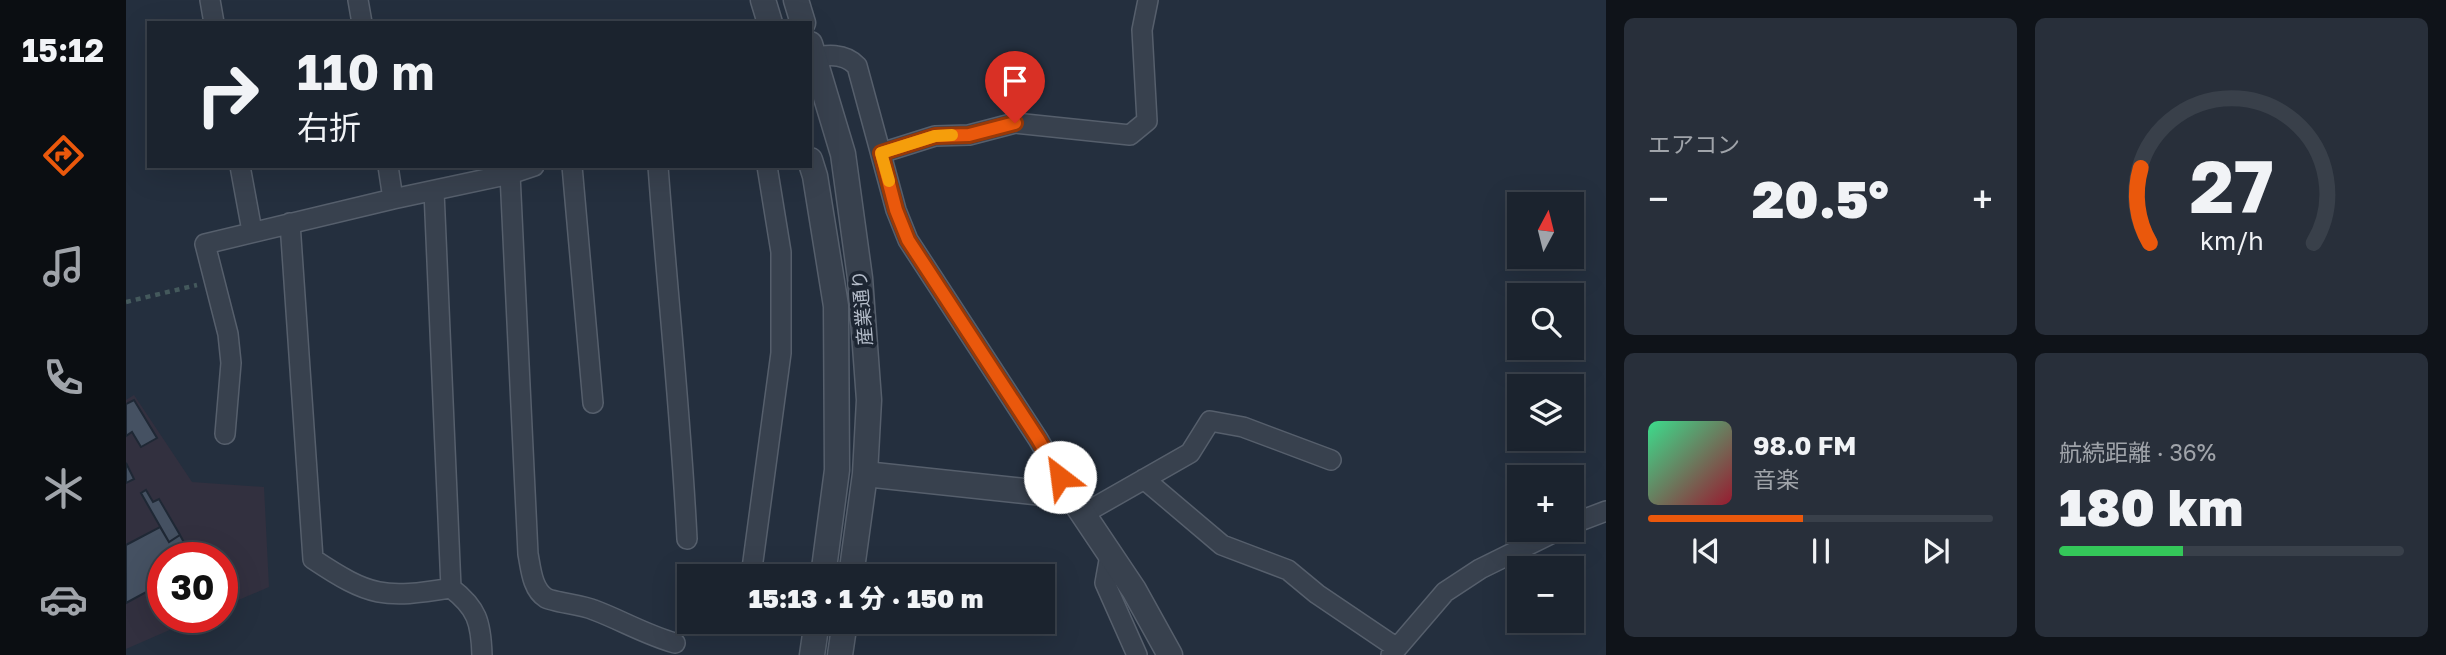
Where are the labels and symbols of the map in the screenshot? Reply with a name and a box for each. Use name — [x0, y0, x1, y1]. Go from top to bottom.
pin — [985, 51, 1045, 123]
north arrow — [1507, 192, 1584, 270]
street label: 産業通り — [847, 269, 876, 347]
position arrow — [1023, 440, 1097, 514]
speed limit sign: 30 — [147, 542, 238, 633]

